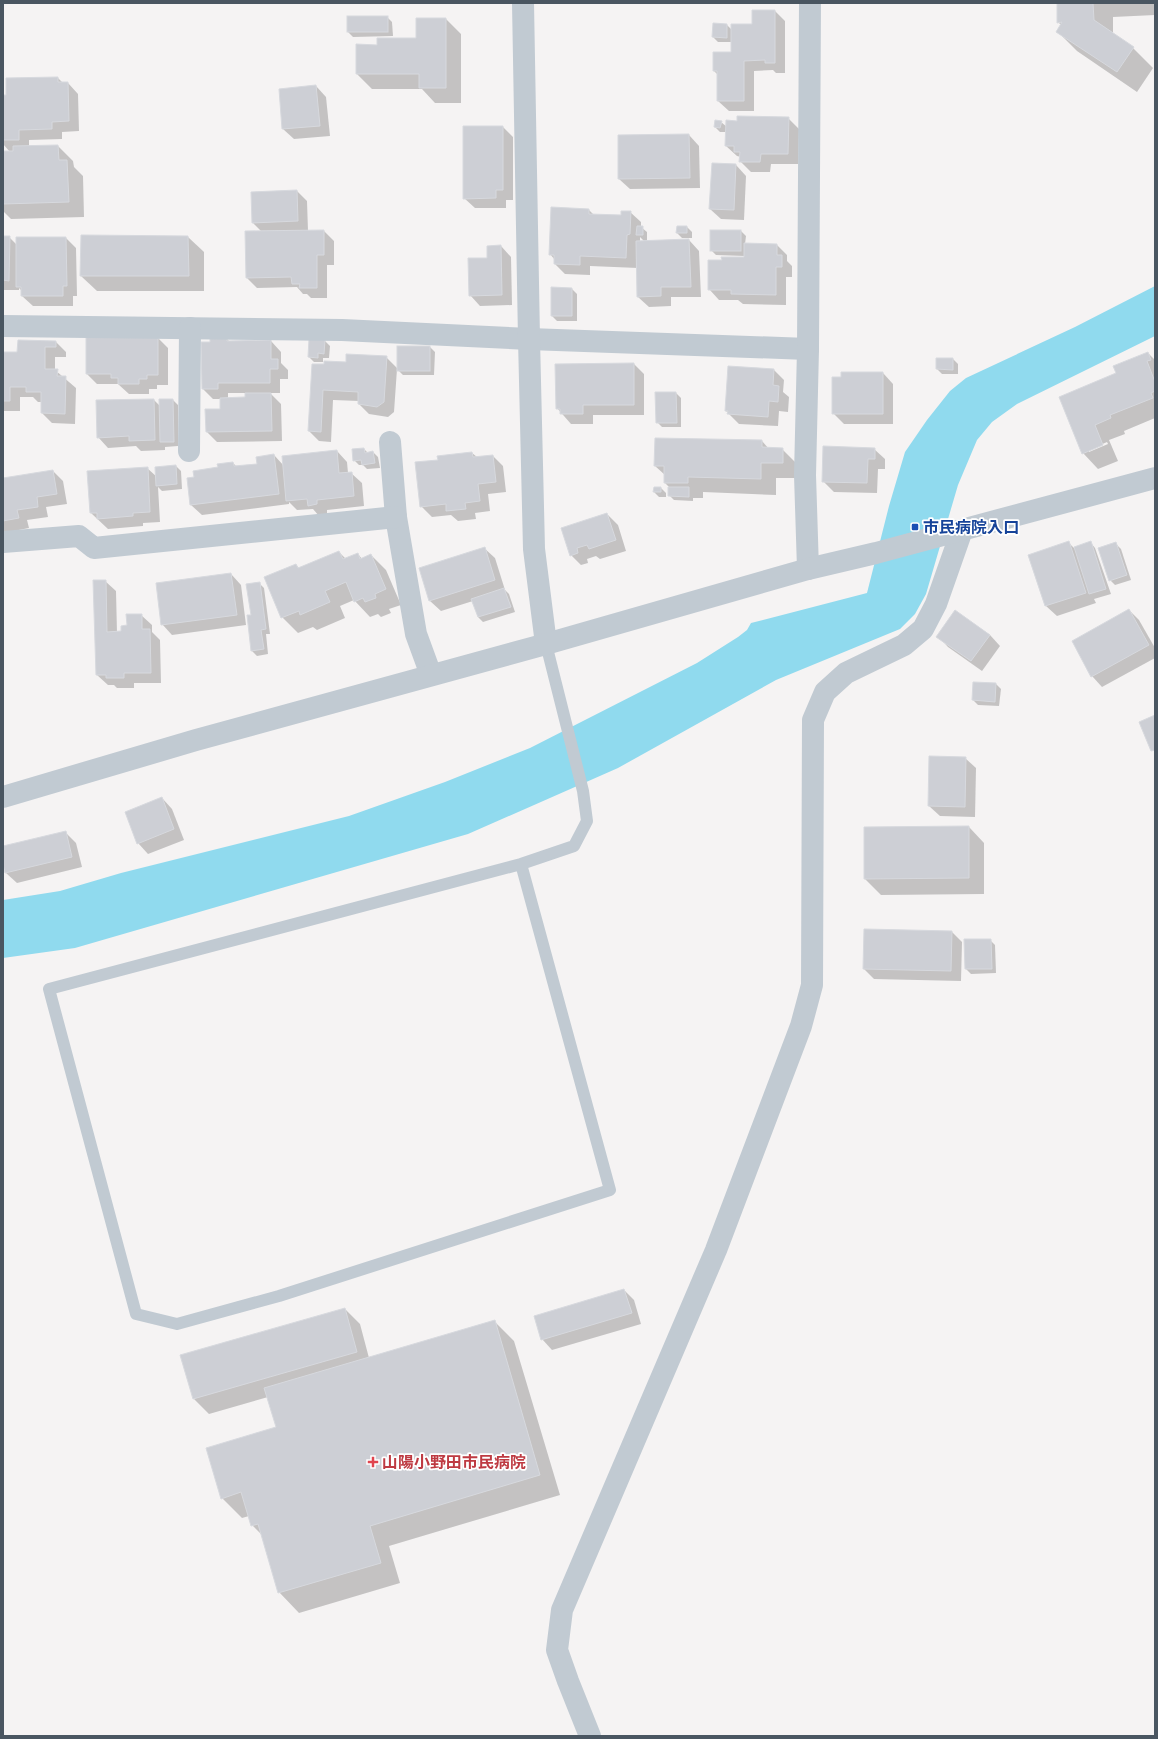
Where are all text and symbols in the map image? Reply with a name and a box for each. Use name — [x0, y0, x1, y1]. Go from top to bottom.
place label: 市民病院入口 — [923, 516, 1019, 539]
marker: 市民病院入口 — [910, 522, 920, 532]
place label: 山陽小野田市民病院 — [382, 1451, 526, 1474]
marker: 山陽小野田市民病院 — [367, 1456, 379, 1468]

